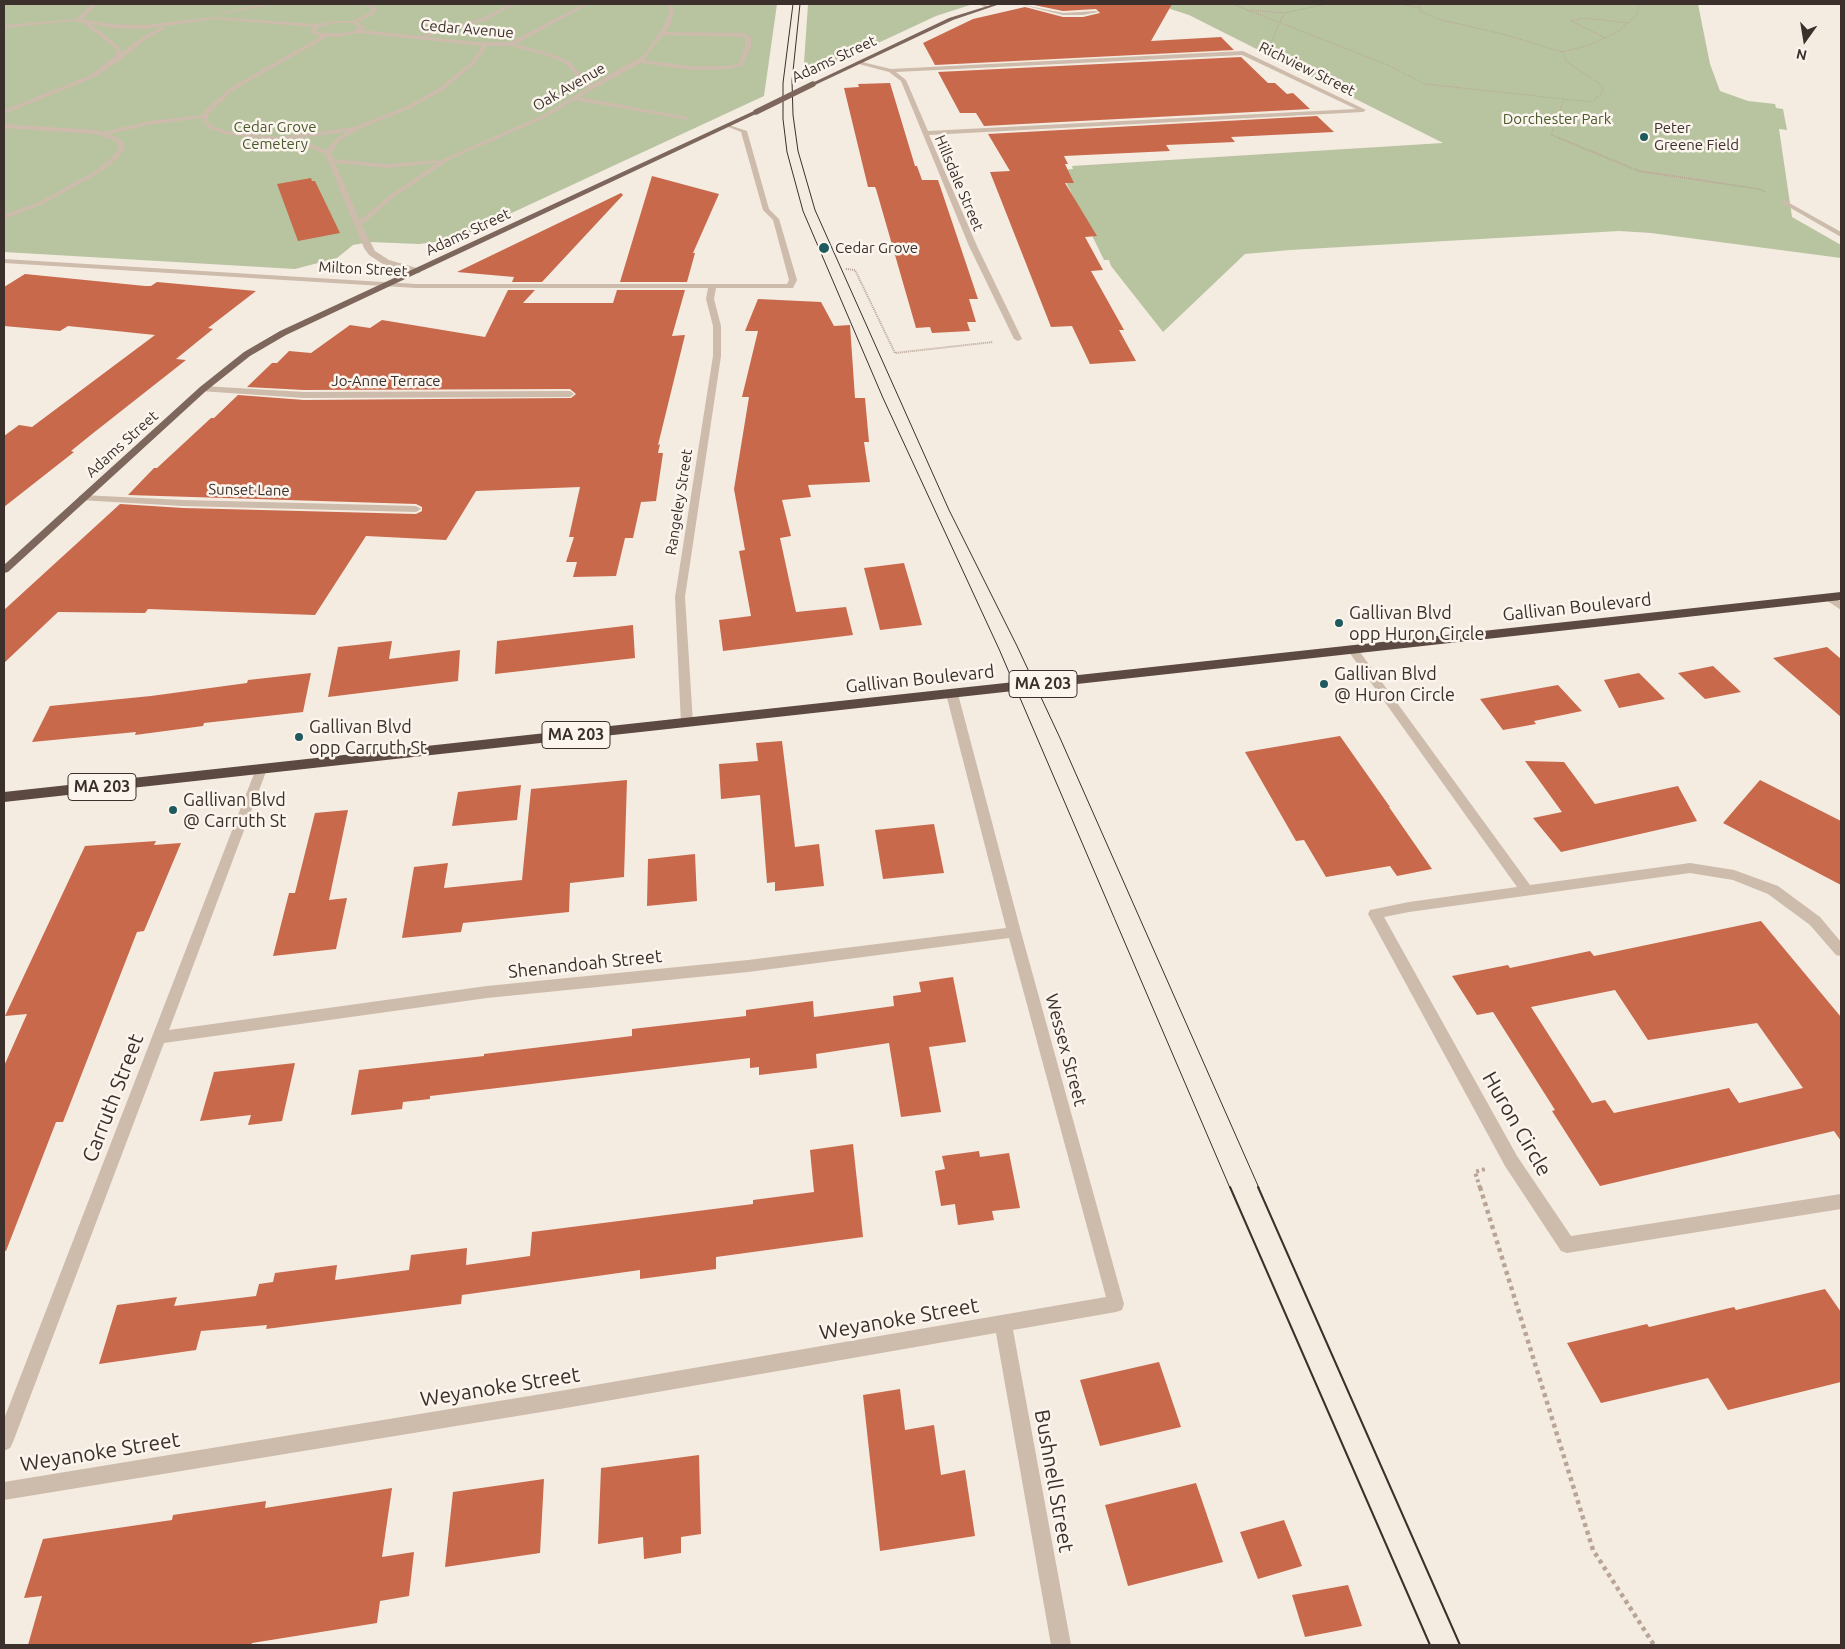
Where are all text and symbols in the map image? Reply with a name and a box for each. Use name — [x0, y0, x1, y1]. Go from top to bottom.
north arrow — [1780, 15, 1830, 65]
street label: Cedar Avenue — [420, 16, 514, 42]
street label: Adams Street — [789, 32, 879, 86]
street label: Richview Street — [1256, 38, 1358, 100]
text: N — [1795, 46, 1809, 64]
street label: Oak Avenue — [529, 59, 609, 115]
park label: Dorchester Park — [1503, 110, 1611, 128]
park label: Cedar Grove Cemetery — [234, 118, 316, 153]
place label: Peter Greene Field — [1654, 119, 1739, 154]
marker: Peter Greene Field — [1638, 131, 1650, 143]
street label: Hillsdale Street — [931, 132, 987, 234]
street label: Adams Street — [423, 205, 513, 259]
place label: Cedar Grove — [835, 239, 918, 257]
marker: Cedar Grove — [817, 241, 831, 255]
street label: Milton Street — [318, 258, 408, 280]
street label: Jo-Anne Terrace — [331, 372, 441, 390]
street label: Adams Street — [82, 407, 162, 481]
street label: Rangeley Street — [662, 448, 696, 556]
street label: Sunset Lane — [208, 480, 290, 500]
street label: Gallivan Boulevard — [1501, 588, 1653, 626]
place label: Gallivan Blvd opp Huron Circle — [1349, 602, 1485, 644]
marker: Gallivan Blvd opp Huron Circle — [1333, 617, 1345, 629]
street label: Gallivan Boulevard — [844, 660, 996, 698]
place label: Gallivan Blvd @ Huron Circle — [1334, 663, 1455, 706]
road number: MA 203 — [1009, 671, 1077, 698]
marker: Gallivan Blvd @ Huron Circle — [1318, 678, 1330, 690]
place label: Gallivan Blvd opp Carruth St — [309, 716, 427, 759]
road number: MA 203 — [542, 722, 610, 748]
marker: Gallivan Blvd opp Carruth St — [293, 731, 305, 743]
road number: MA 203 — [68, 774, 136, 800]
place label: Gallivan Blvd @ Carruth St — [183, 789, 286, 832]
marker: Gallivan Blvd @ Carruth St — [167, 804, 179, 816]
street label: Shenandoah Street — [507, 945, 663, 983]
street label: Wessex Street — [1041, 991, 1091, 1109]
street label: Carruth Street — [77, 1030, 149, 1166]
street label: Huron Circle — [1477, 1067, 1557, 1181]
street label: Weyanoke Street — [817, 1293, 981, 1345]
street label: Weyanoke Street — [418, 1362, 582, 1412]
street label: Bushnell Street — [1029, 1408, 1079, 1554]
street label: Weyanoke Street — [18, 1427, 182, 1477]

